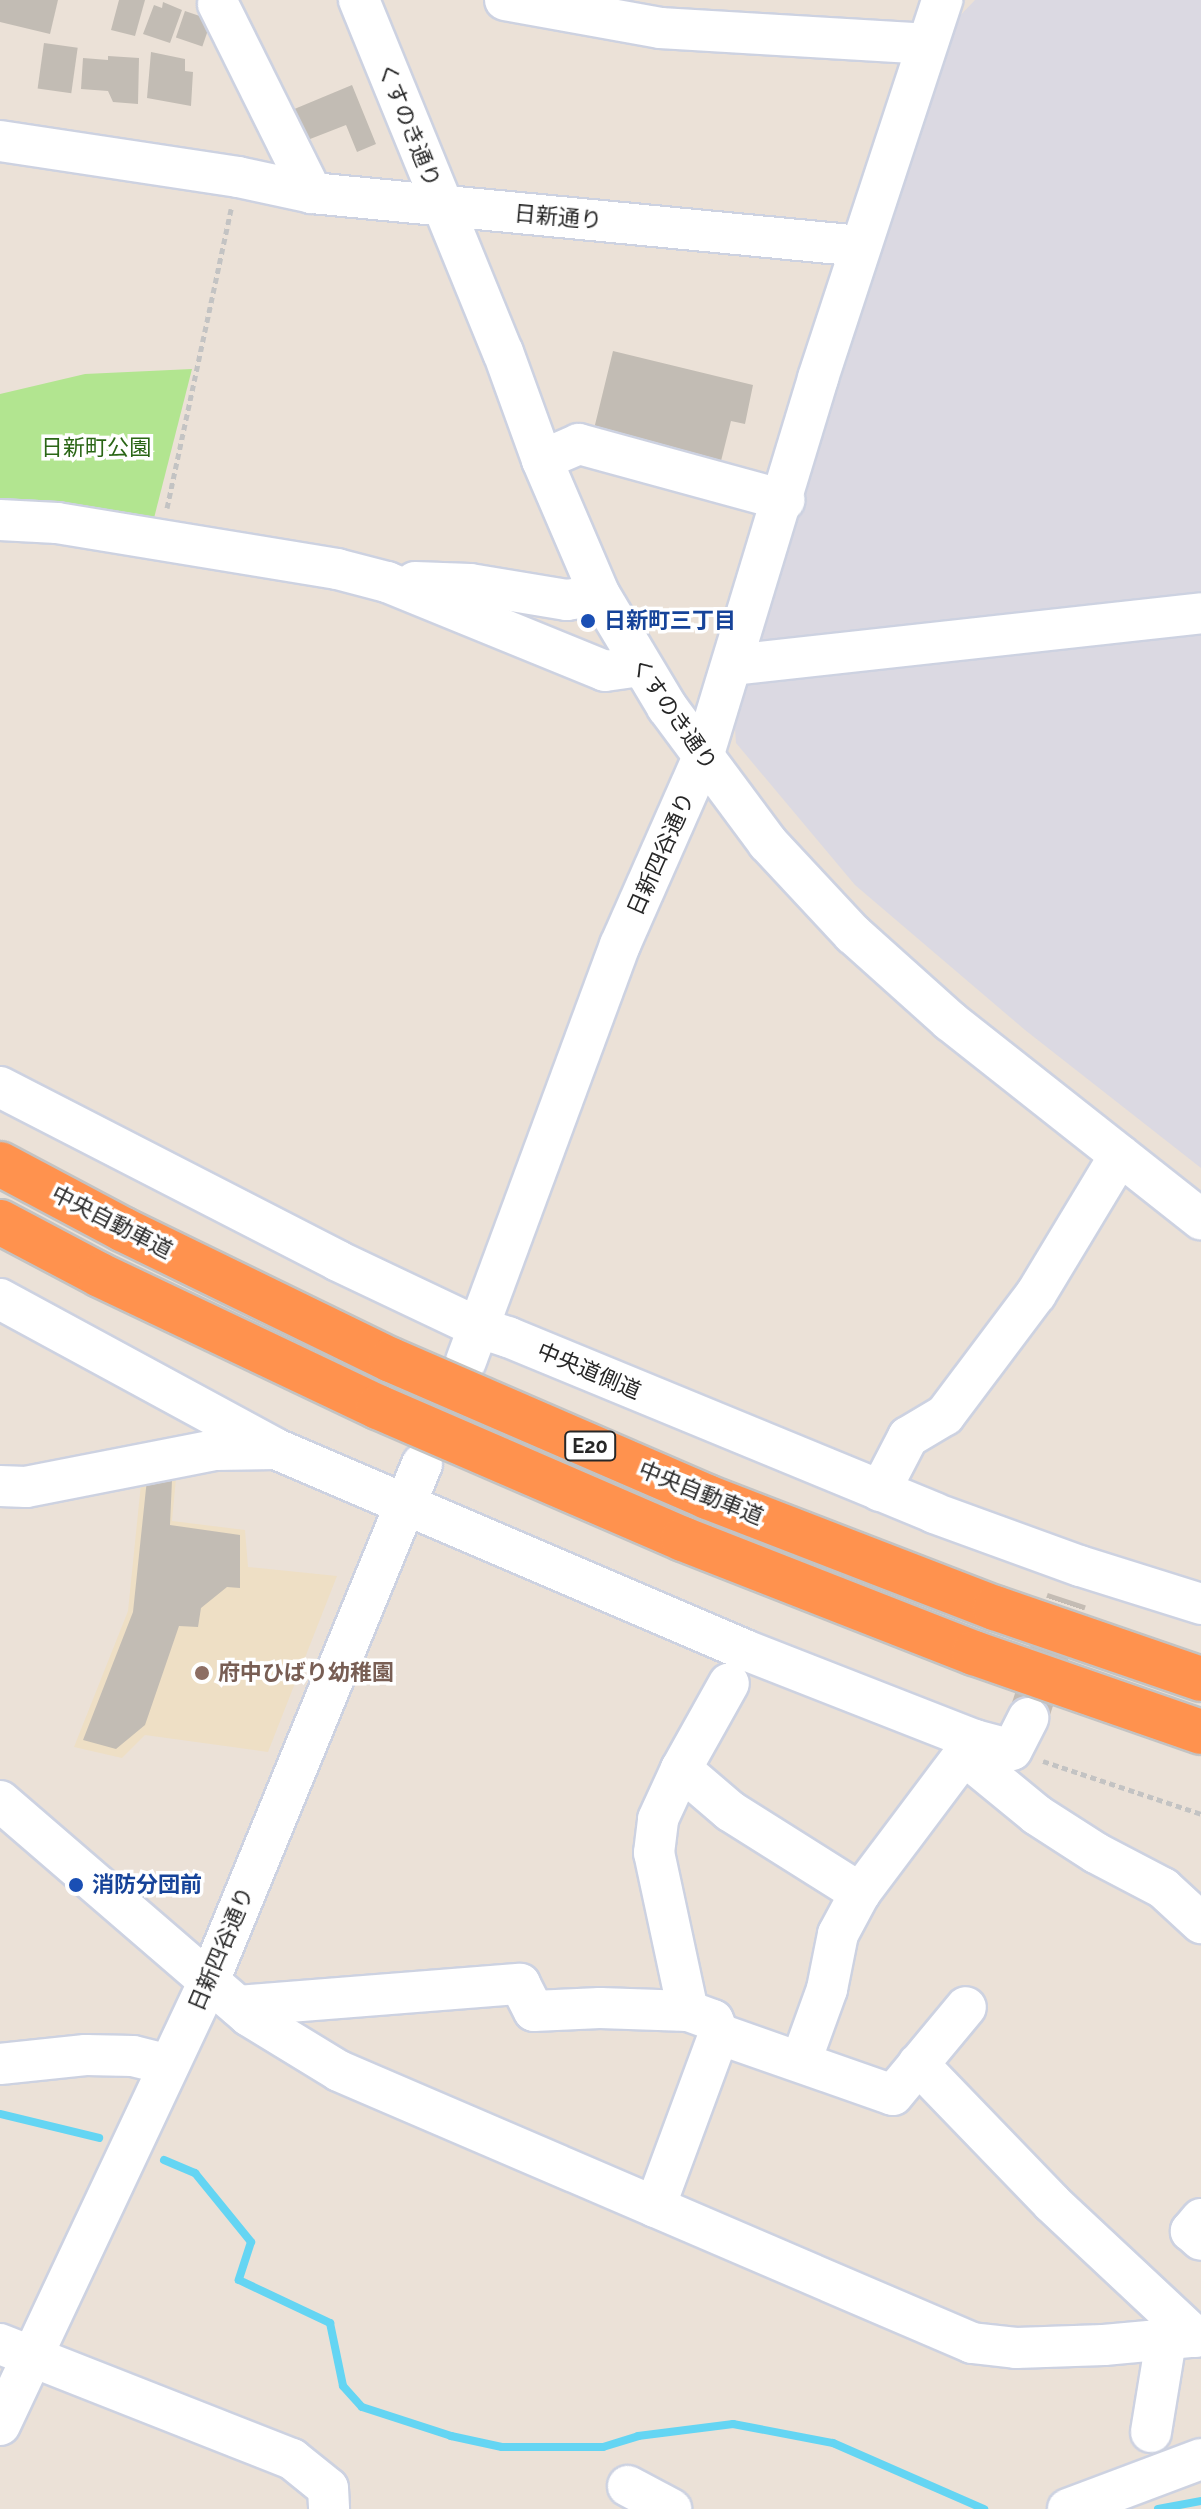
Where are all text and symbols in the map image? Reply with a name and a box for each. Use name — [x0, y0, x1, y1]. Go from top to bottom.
street label: くすのき通り — [372, 59, 446, 191]
street label: 日新通り — [513, 200, 603, 234]
park label: 日新町公園 — [41, 435, 151, 461]
place label: 日新町三丁目 — [604, 608, 736, 634]
marker: 日新町三丁目 — [579, 612, 597, 630]
street label: くすのき通り — [625, 652, 723, 776]
street label: 日新四谷通り — [622, 788, 700, 920]
street label: 中央自動車道 — [47, 1180, 177, 1264]
street label: 中央道側道 — [533, 1337, 645, 1405]
road number: E20 — [564, 1430, 616, 1462]
street label: 中央自動車道 — [635, 1456, 767, 1530]
place label: 府中ひばり幼稚園 — [218, 1660, 394, 1686]
marker: 府中ひばり幼稚園 — [193, 1664, 211, 1682]
place label: 消防分団前 — [92, 1872, 202, 1898]
marker: 消防分団前 — [67, 1876, 85, 1894]
street label: 日新四谷通り — [183, 1883, 259, 2015]

